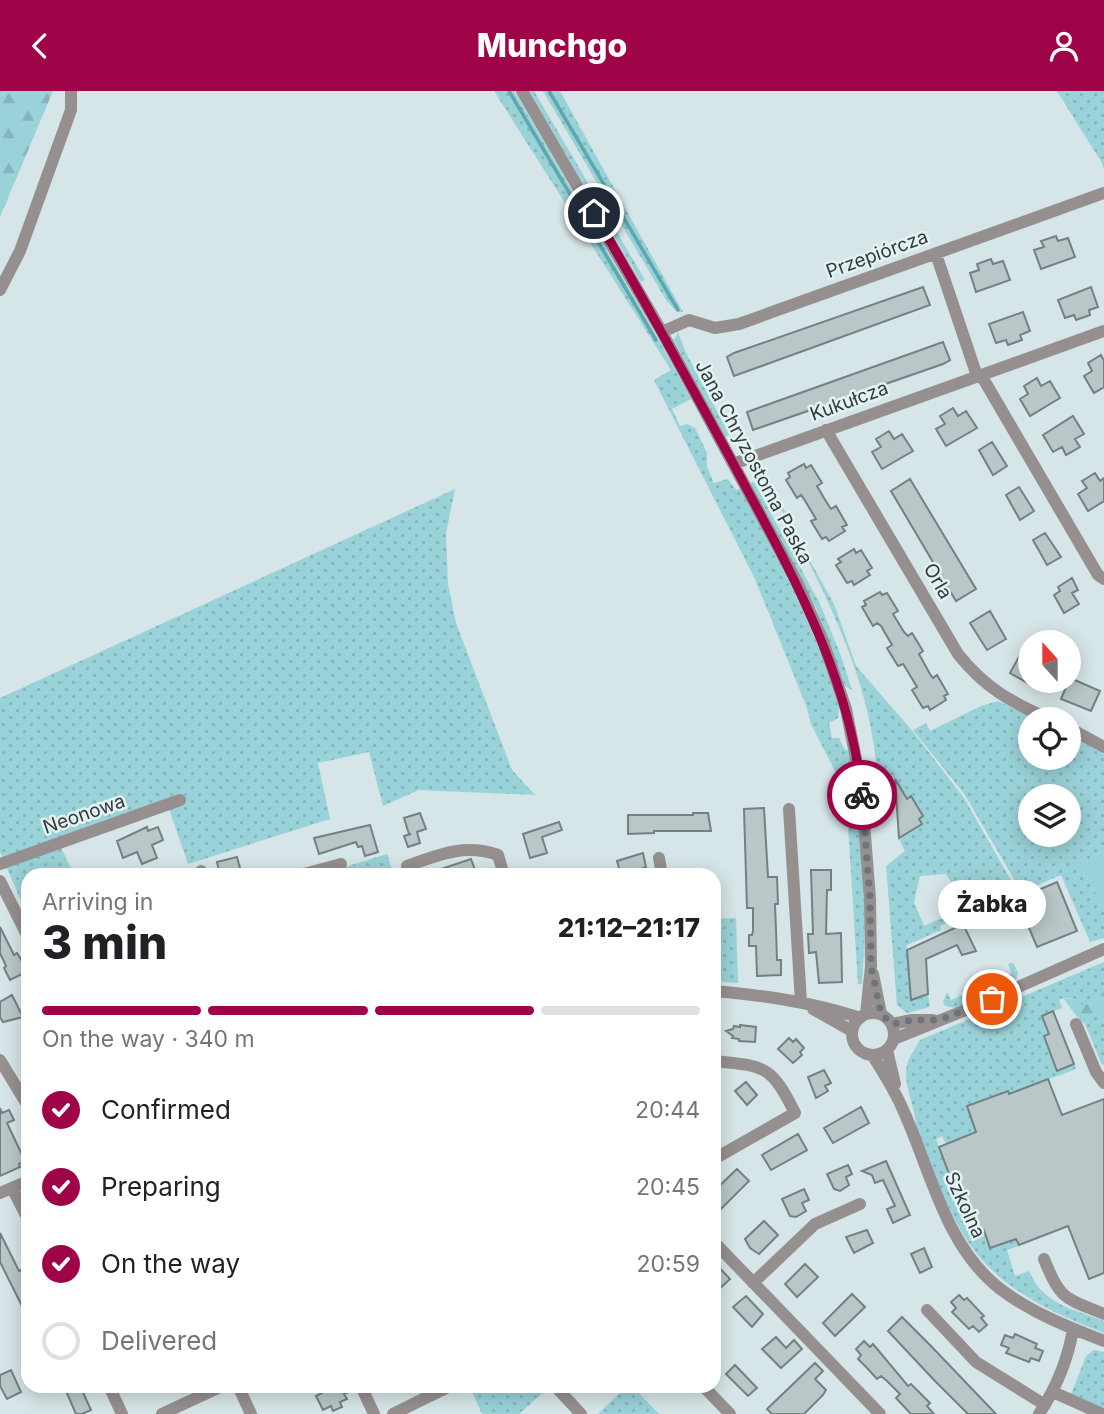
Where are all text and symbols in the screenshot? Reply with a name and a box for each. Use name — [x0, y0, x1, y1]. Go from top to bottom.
text: Munchgo — [477, 26, 627, 65]
icon: back — [21, 27, 59, 65]
icon: person — [1045, 27, 1083, 65]
pin — [564, 183, 624, 243]
icon: home — [575, 194, 613, 232]
street label: Przepiórcza — [823, 225, 931, 283]
street label: Jana Chryzostoma Paska — [690, 356, 818, 568]
street label: Kukułcza — [807, 376, 891, 426]
street label: Orla — [919, 559, 957, 603]
north arrow — [1018, 630, 1082, 693]
map controls — [1018, 630, 1081, 847]
button: locate — [1018, 707, 1081, 770]
courier — [827, 760, 897, 830]
icon: bike — [843, 776, 881, 814]
button: layers — [1018, 784, 1081, 847]
street label: Neonowa — [40, 789, 128, 839]
callout: Żabka — [938, 880, 1046, 929]
text: Arriving in — [42, 888, 153, 916]
text: Żabka — [957, 890, 1027, 918]
text: 21:12–21:17 — [558, 912, 700, 943]
text: 3 min — [42, 914, 167, 970]
pin — [962, 969, 1022, 1029]
icon: bag — [973, 980, 1011, 1018]
text: On the way · 340 m — [42, 1025, 255, 1053]
icon: check — [42, 1091, 80, 1129]
text: Confirmed — [101, 1094, 231, 1125]
text: 20:44 — [635, 1096, 700, 1124]
icon: check — [42, 1168, 80, 1206]
street label: Szkolna — [940, 1168, 990, 1242]
text: Preparing — [101, 1171, 221, 1202]
text: 20:45 — [636, 1173, 700, 1201]
icon: check — [42, 1245, 80, 1283]
text: On the way — [101, 1248, 240, 1279]
text: 20:59 — [637, 1250, 700, 1278]
text: Delivered — [101, 1325, 217, 1356]

